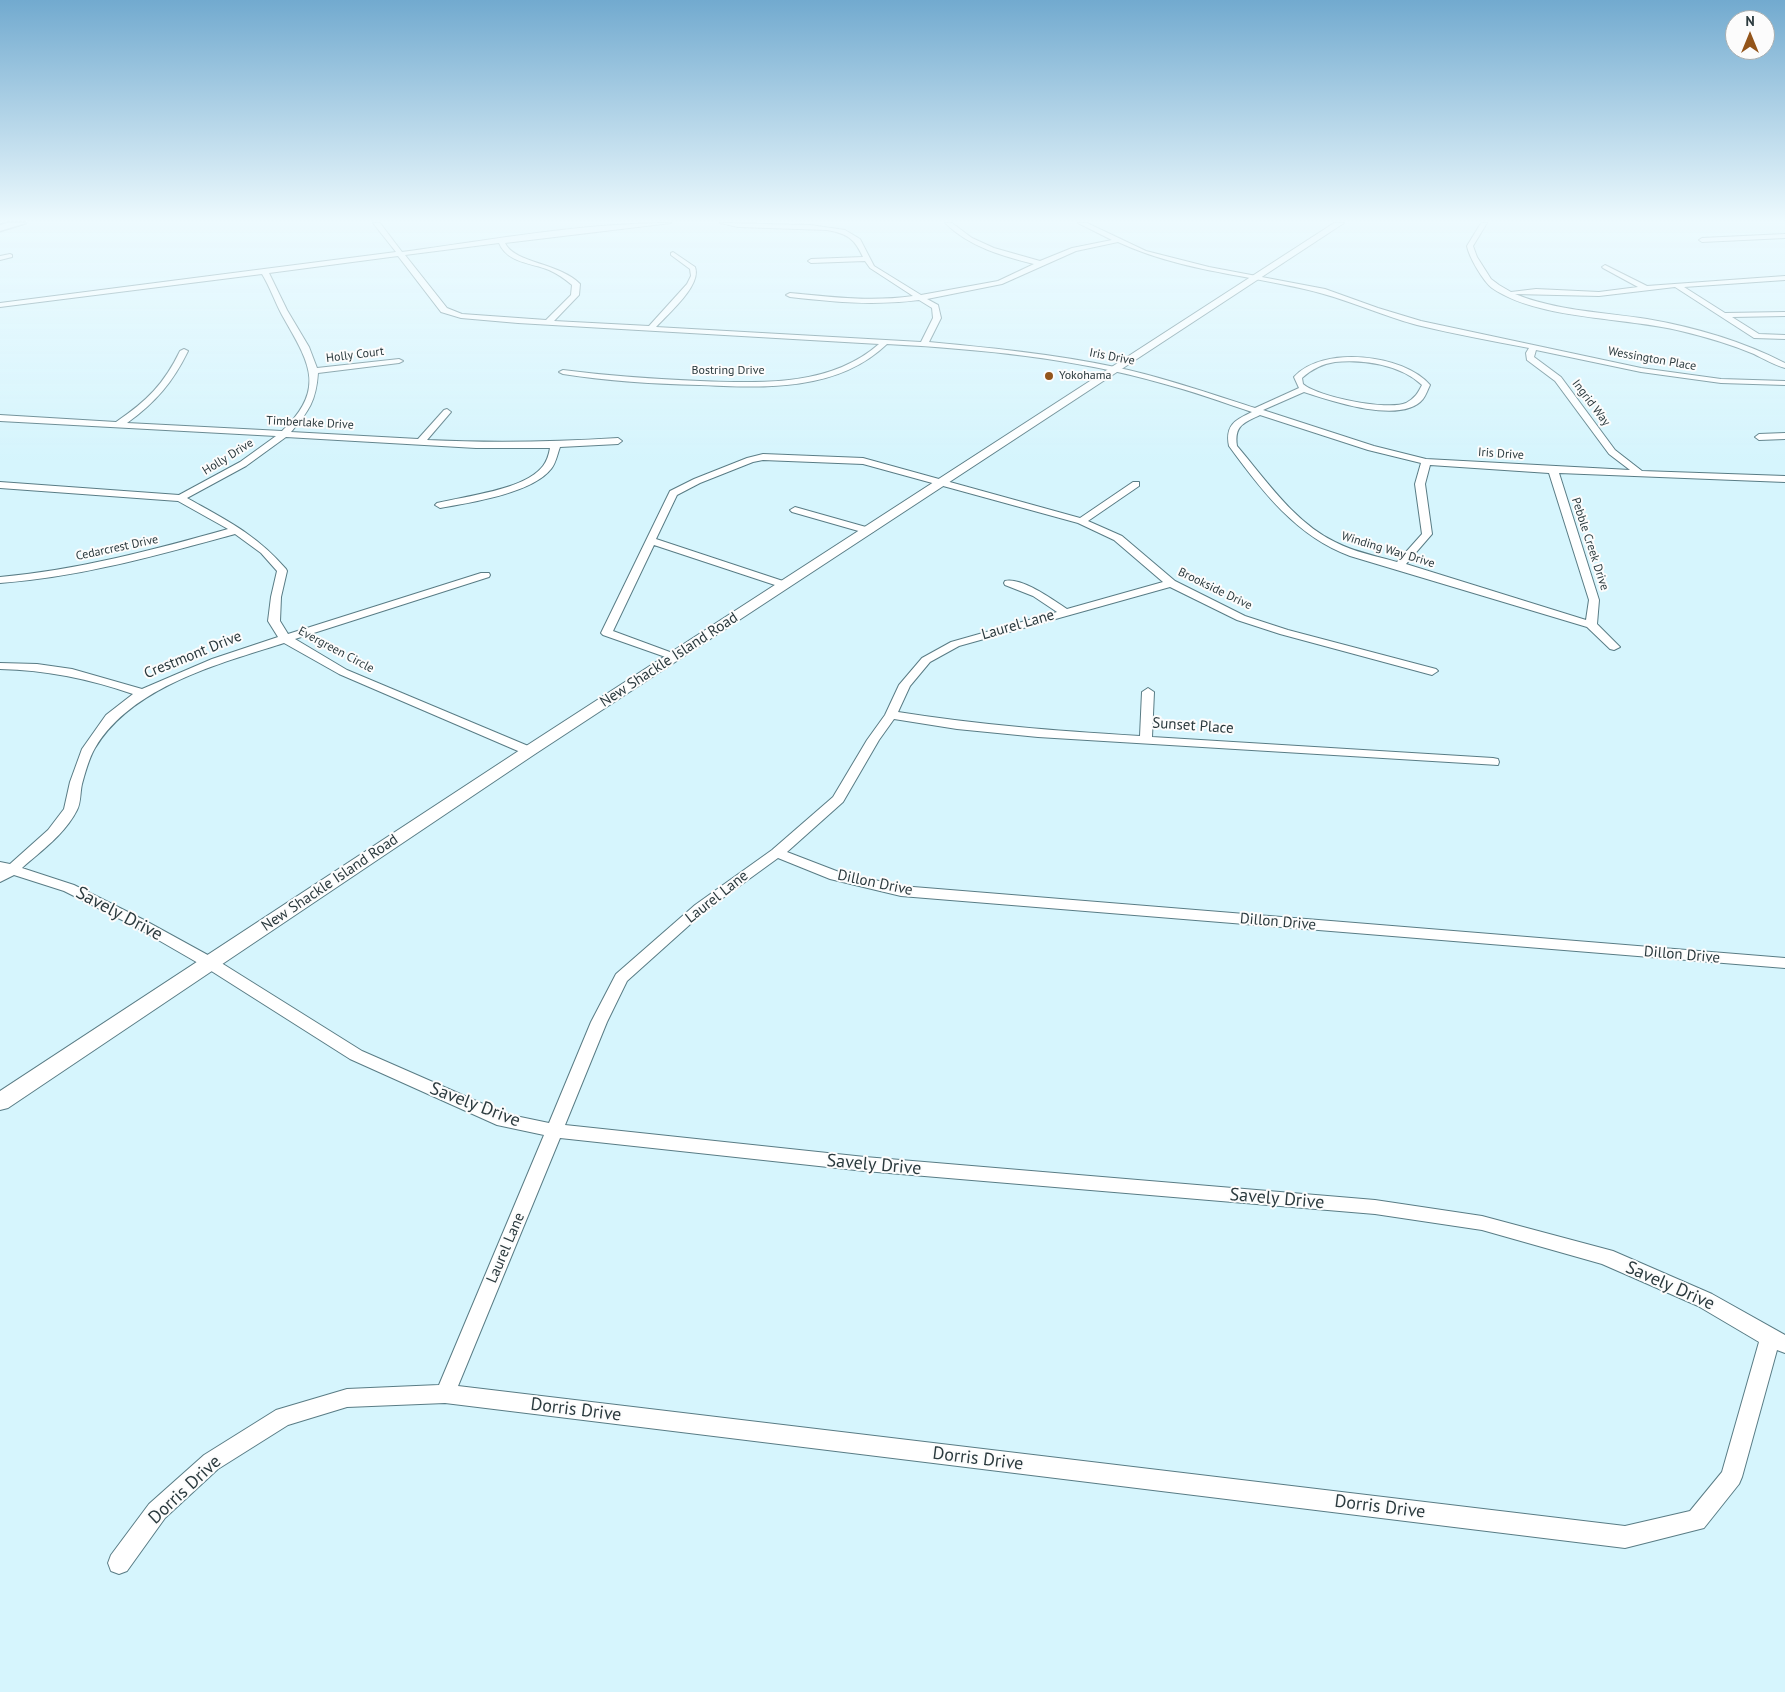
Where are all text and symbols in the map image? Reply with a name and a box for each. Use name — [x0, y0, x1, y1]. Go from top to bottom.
north arrow — [1725, 10, 1775, 60]
text: N — [1745, 12, 1755, 30]
street label: Holly Court — [325, 344, 385, 366]
street label: Wessington Place — [1607, 344, 1697, 374]
street label: Iris Drive — [1088, 346, 1136, 368]
street label: Bostring Drive — [692, 364, 764, 378]
place label: Yokohama — [1059, 369, 1111, 383]
marker: Yokohama — [1043, 370, 1055, 382]
street label: Ingrid Way — [1569, 377, 1613, 429]
street label: Timberlake Drive — [266, 414, 354, 432]
street label: Holly Drive — [200, 436, 256, 478]
street label: Iris Drive — [1478, 445, 1524, 463]
street label: Pebble Creek Drive — [1568, 496, 1612, 592]
street label: Winding Way Drive — [1340, 529, 1436, 571]
street label: Cedarcrest Drive — [75, 532, 159, 564]
street label: Brookside Drive — [1176, 565, 1254, 613]
street label: Laurel Lane — [980, 606, 1056, 644]
street label: New Shackle Island Road — [597, 609, 741, 711]
street label: Evergreen Circle — [296, 624, 376, 676]
street label: Crestmont Drive — [142, 627, 244, 683]
street label: Sunset Place — [1152, 714, 1234, 738]
street label: New Shackle Island Road — [258, 831, 402, 935]
street label: Dillon Drive — [836, 866, 914, 900]
street label: Laurel Lane — [682, 867, 752, 927]
street label: Savely Drive — [72, 882, 166, 946]
street label: Dillon Drive — [1239, 910, 1317, 934]
street label: Dillon Drive — [1643, 943, 1721, 967]
street label: Savely Drive — [427, 1078, 523, 1132]
street label: Savely Drive — [826, 1150, 922, 1180]
street label: Savely Drive — [1229, 1184, 1325, 1214]
street label: Laurel Lane — [483, 1210, 529, 1286]
street label: Savely Drive — [1622, 1257, 1718, 1315]
street label: Dorris Drive — [529, 1394, 623, 1426]
street label: Dorris Drive — [931, 1443, 1025, 1475]
street label: Dorris Drive — [144, 1451, 226, 1529]
street label: Dorris Drive — [1333, 1491, 1427, 1523]

